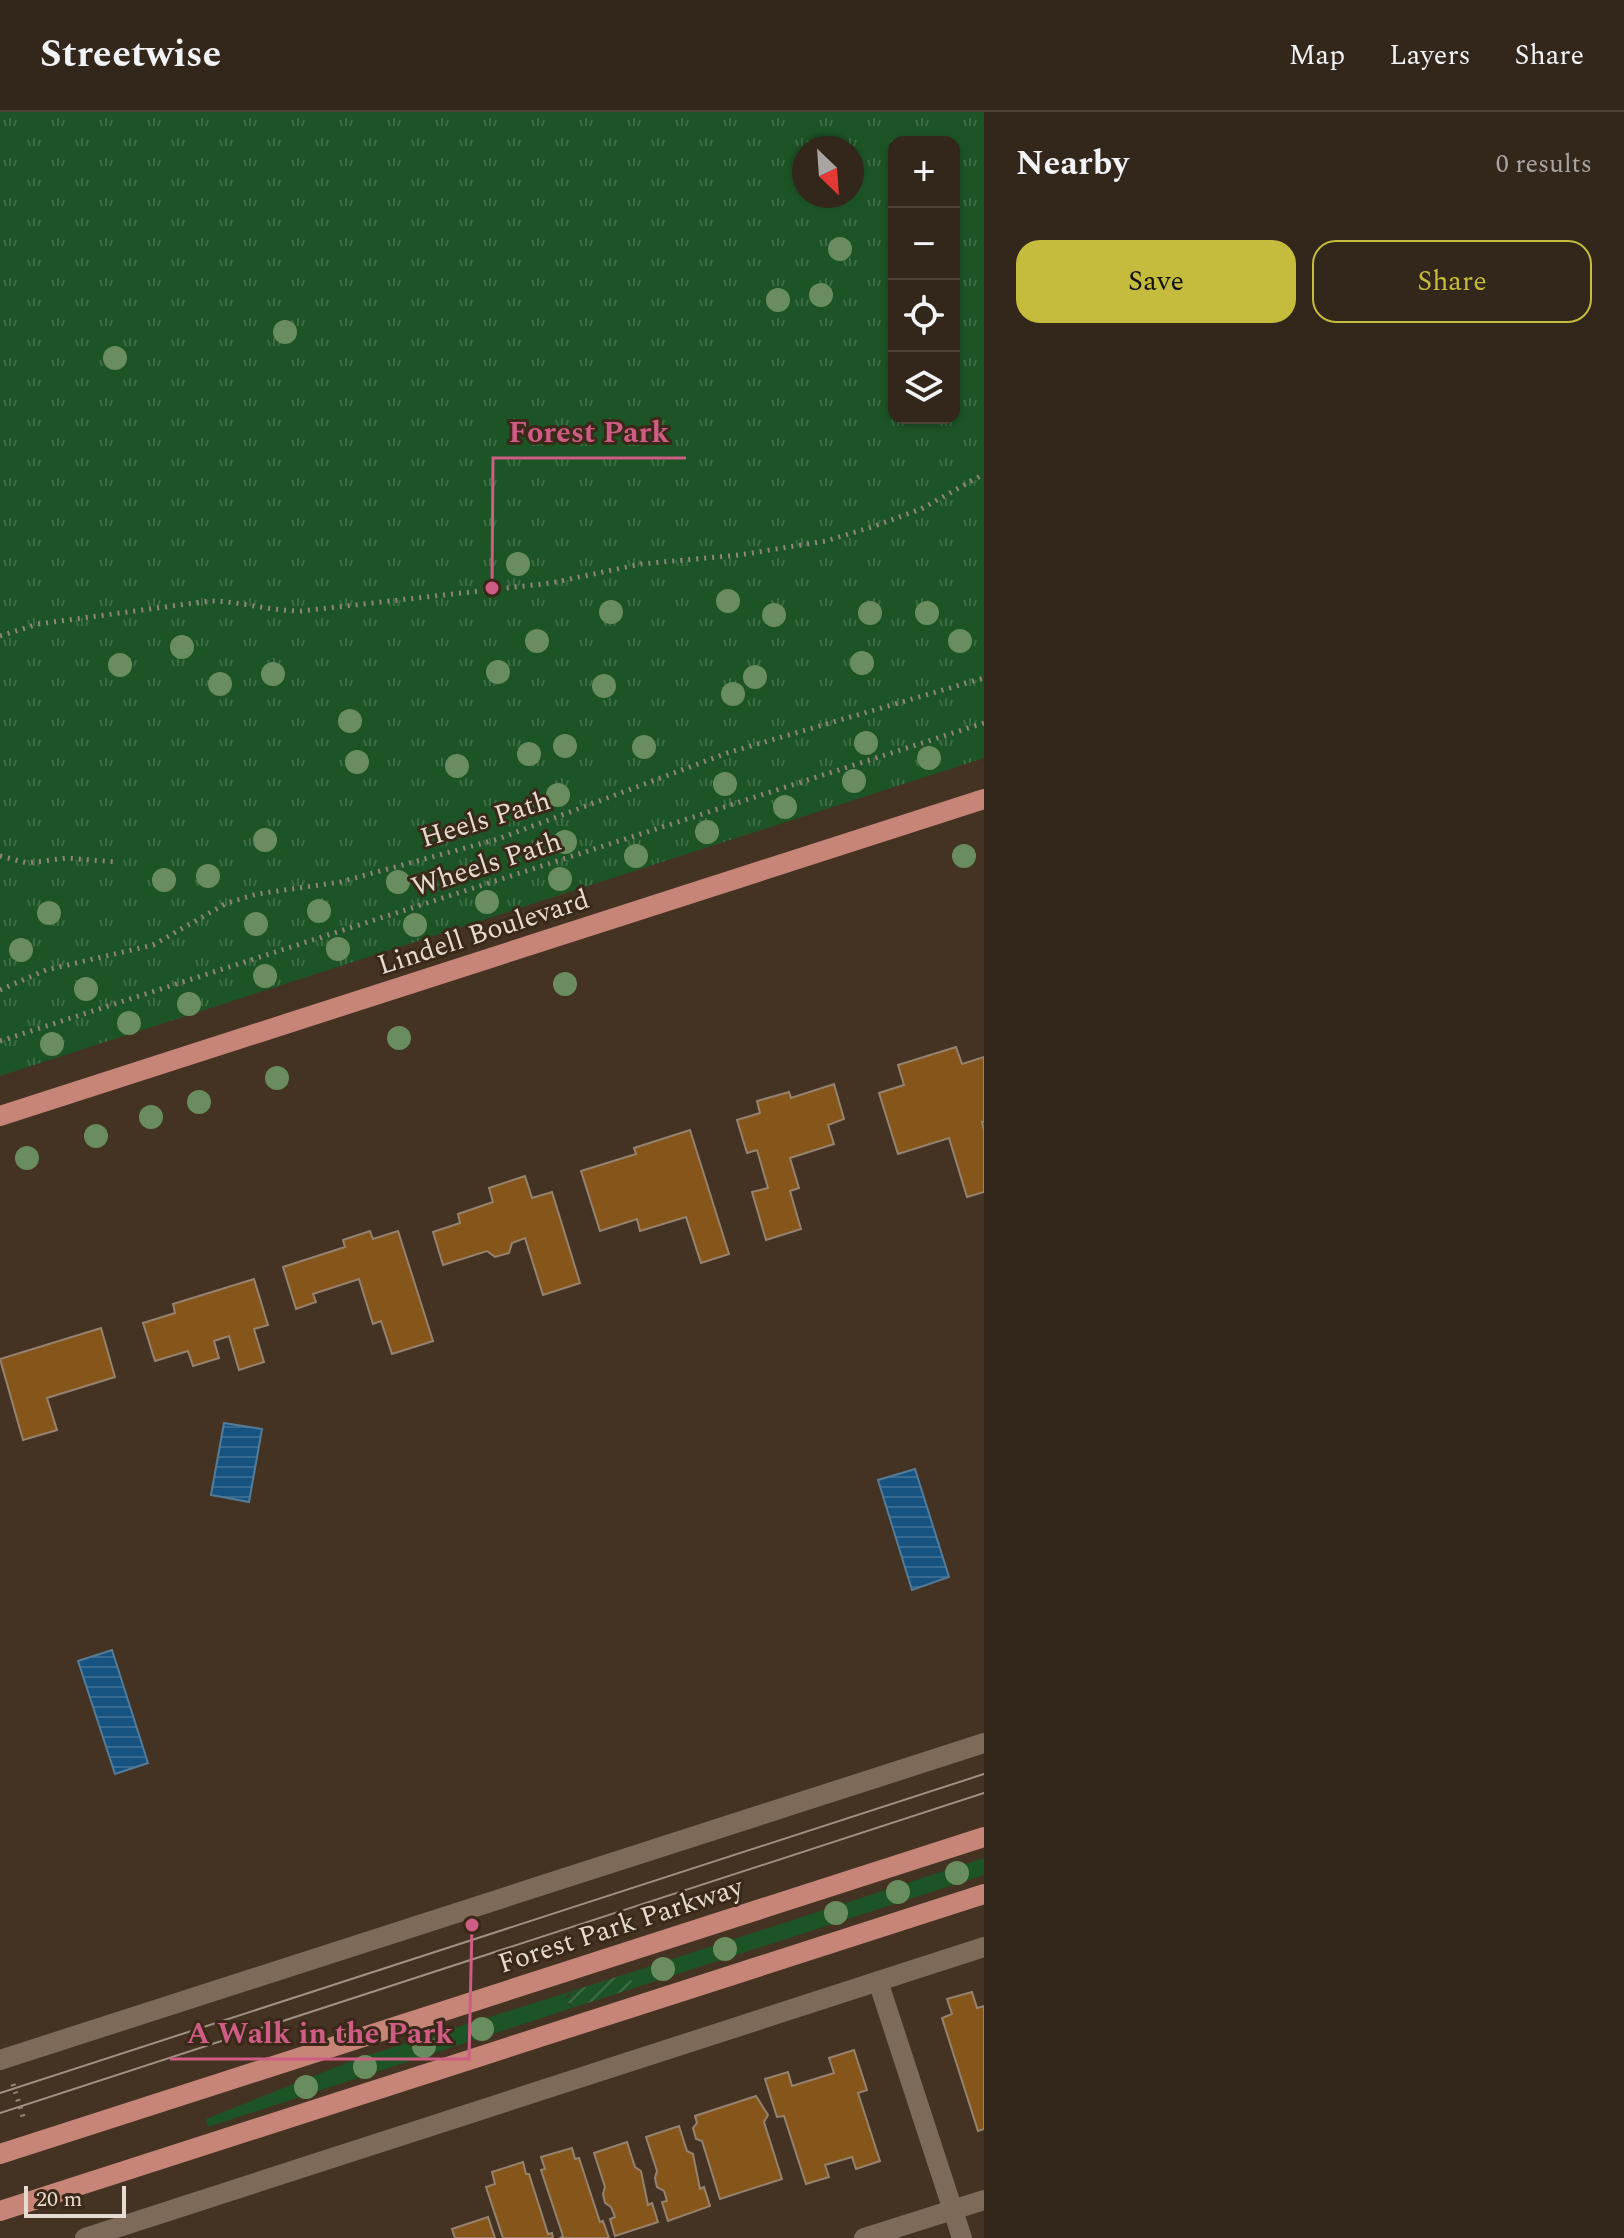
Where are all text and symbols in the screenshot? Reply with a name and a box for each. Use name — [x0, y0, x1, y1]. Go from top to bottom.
text: Streetwise — [40, 26, 221, 84]
text: Map — [1289, 34, 1345, 77]
text: Layers — [1389, 34, 1471, 77]
text: Share — [1515, 34, 1584, 77]
north arrow — [792, 136, 864, 208]
map controls — [888, 136, 960, 424]
button: + — [888, 136, 960, 208]
text: Nearby — [1016, 138, 1129, 190]
text: 0 results — [1496, 144, 1592, 184]
button: − — [888, 208, 960, 280]
button: Save — [1016, 240, 1296, 323]
button: Share — [1312, 240, 1592, 323]
button: locate — [888, 280, 960, 352]
button: layers — [888, 352, 960, 424]
callout: Forest Park — [493, 404, 686, 458]
text: Forest Park — [509, 410, 669, 456]
street label: Heels Path — [415, 779, 556, 860]
street label: Wheels Path — [406, 820, 567, 909]
street label: Lindell Boulevard — [372, 878, 595, 987]
street label: Forest Park Parkway — [492, 1865, 750, 1985]
callout: A Walk in the Park — [170, 2005, 469, 2059]
text: A Walk in the Park — [187, 2011, 453, 2057]
scale bar — [24, 2182, 126, 2218]
text: 20 m — [36, 2183, 82, 2216]

